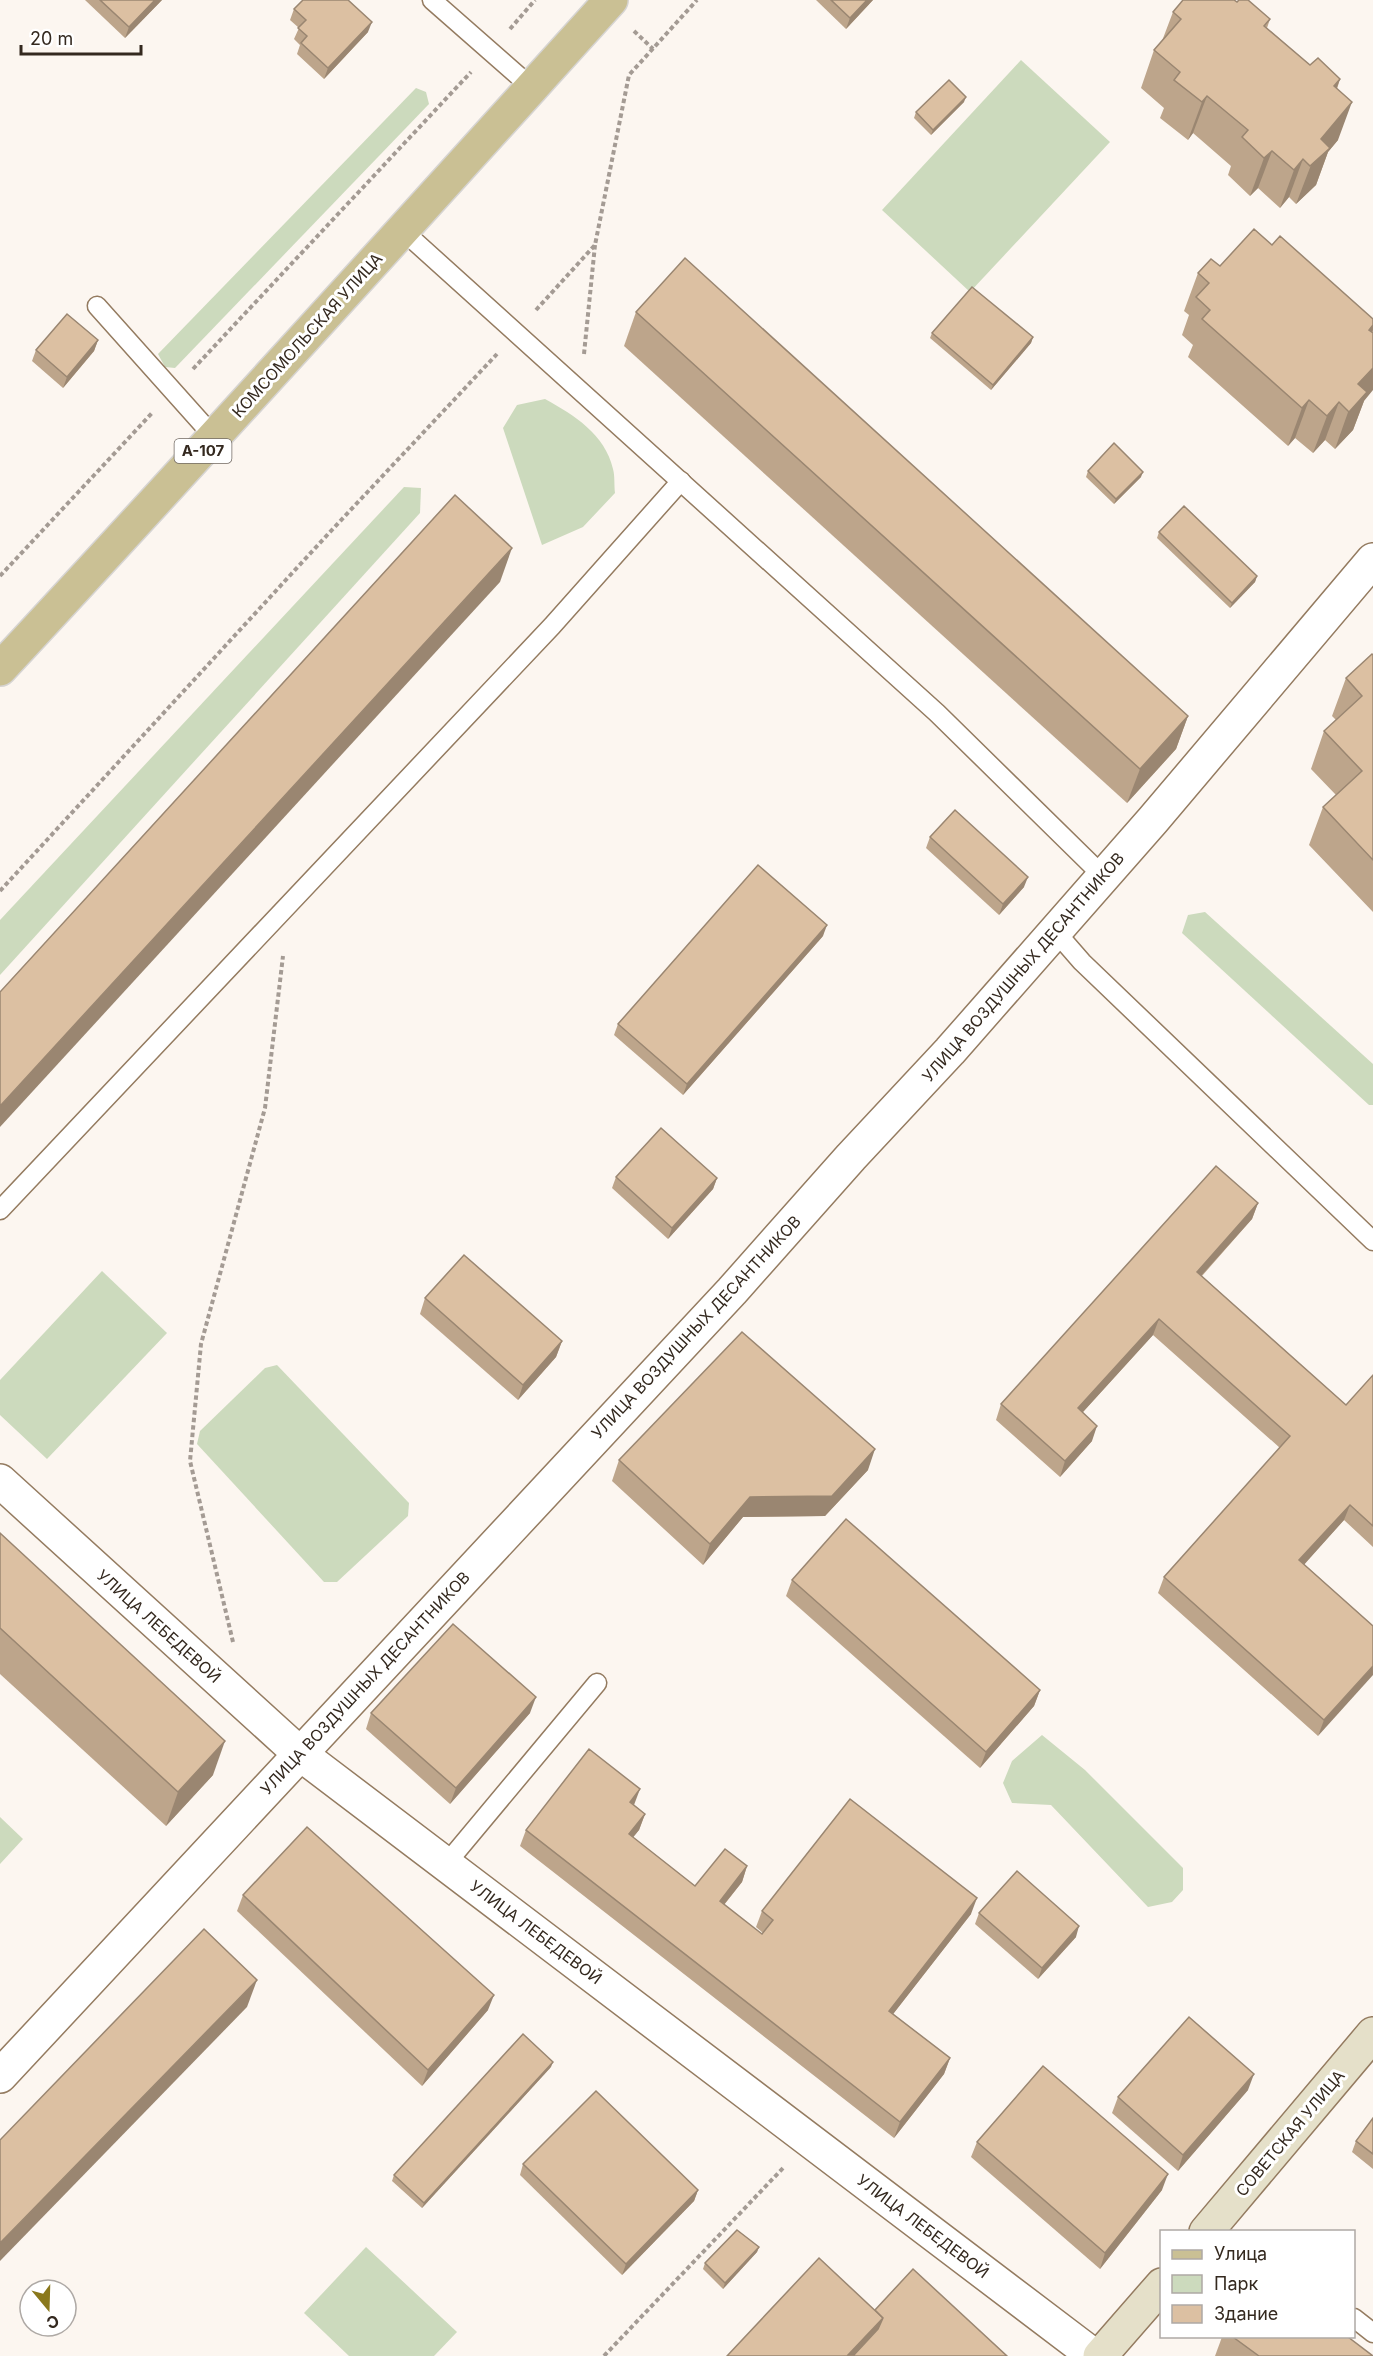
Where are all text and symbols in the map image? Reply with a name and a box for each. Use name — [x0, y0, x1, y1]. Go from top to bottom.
scale bar — [21, 18, 141, 56]
text: 20 m — [30, 28, 73, 49]
street label: КОМСОМОЛЬСКАЯ УЛИЦА — [228, 248, 386, 422]
road number: А-107 — [174, 439, 232, 463]
street label: УЛИЦА ВОЗДУШНЫХ ДЕСАНТНИКОВ — [918, 848, 1128, 1086]
street label: УЛИЦА ВОЗДУШНЫХ ДЕСАНТНИКОВ — [587, 1211, 805, 1443]
street label: УЛИЦА ЛЕБЕДЕВОЙ — [93, 1565, 225, 1687]
street label: УЛИЦА ВОЗДУШНЫХ ДЕСАНТНИКОВ — [256, 1567, 474, 1799]
street label: УЛИЦА ЛЕБЕДЕВОЙ — [466, 1876, 606, 1988]
street label: СОВЕТСКАЯ УЛИЦА — [1231, 2066, 1349, 2200]
street label: УЛИЦА ЛЕБЕДЕВОЙ — [853, 2170, 993, 2282]
legend — [1160, 2230, 1355, 2338]
text: Улица — [1214, 2243, 1267, 2264]
text: Парк — [1214, 2273, 1259, 2294]
north arrow — [18, 2278, 78, 2338]
text: Здание — [1214, 2303, 1278, 2324]
text: С — [44, 2311, 62, 2334]

